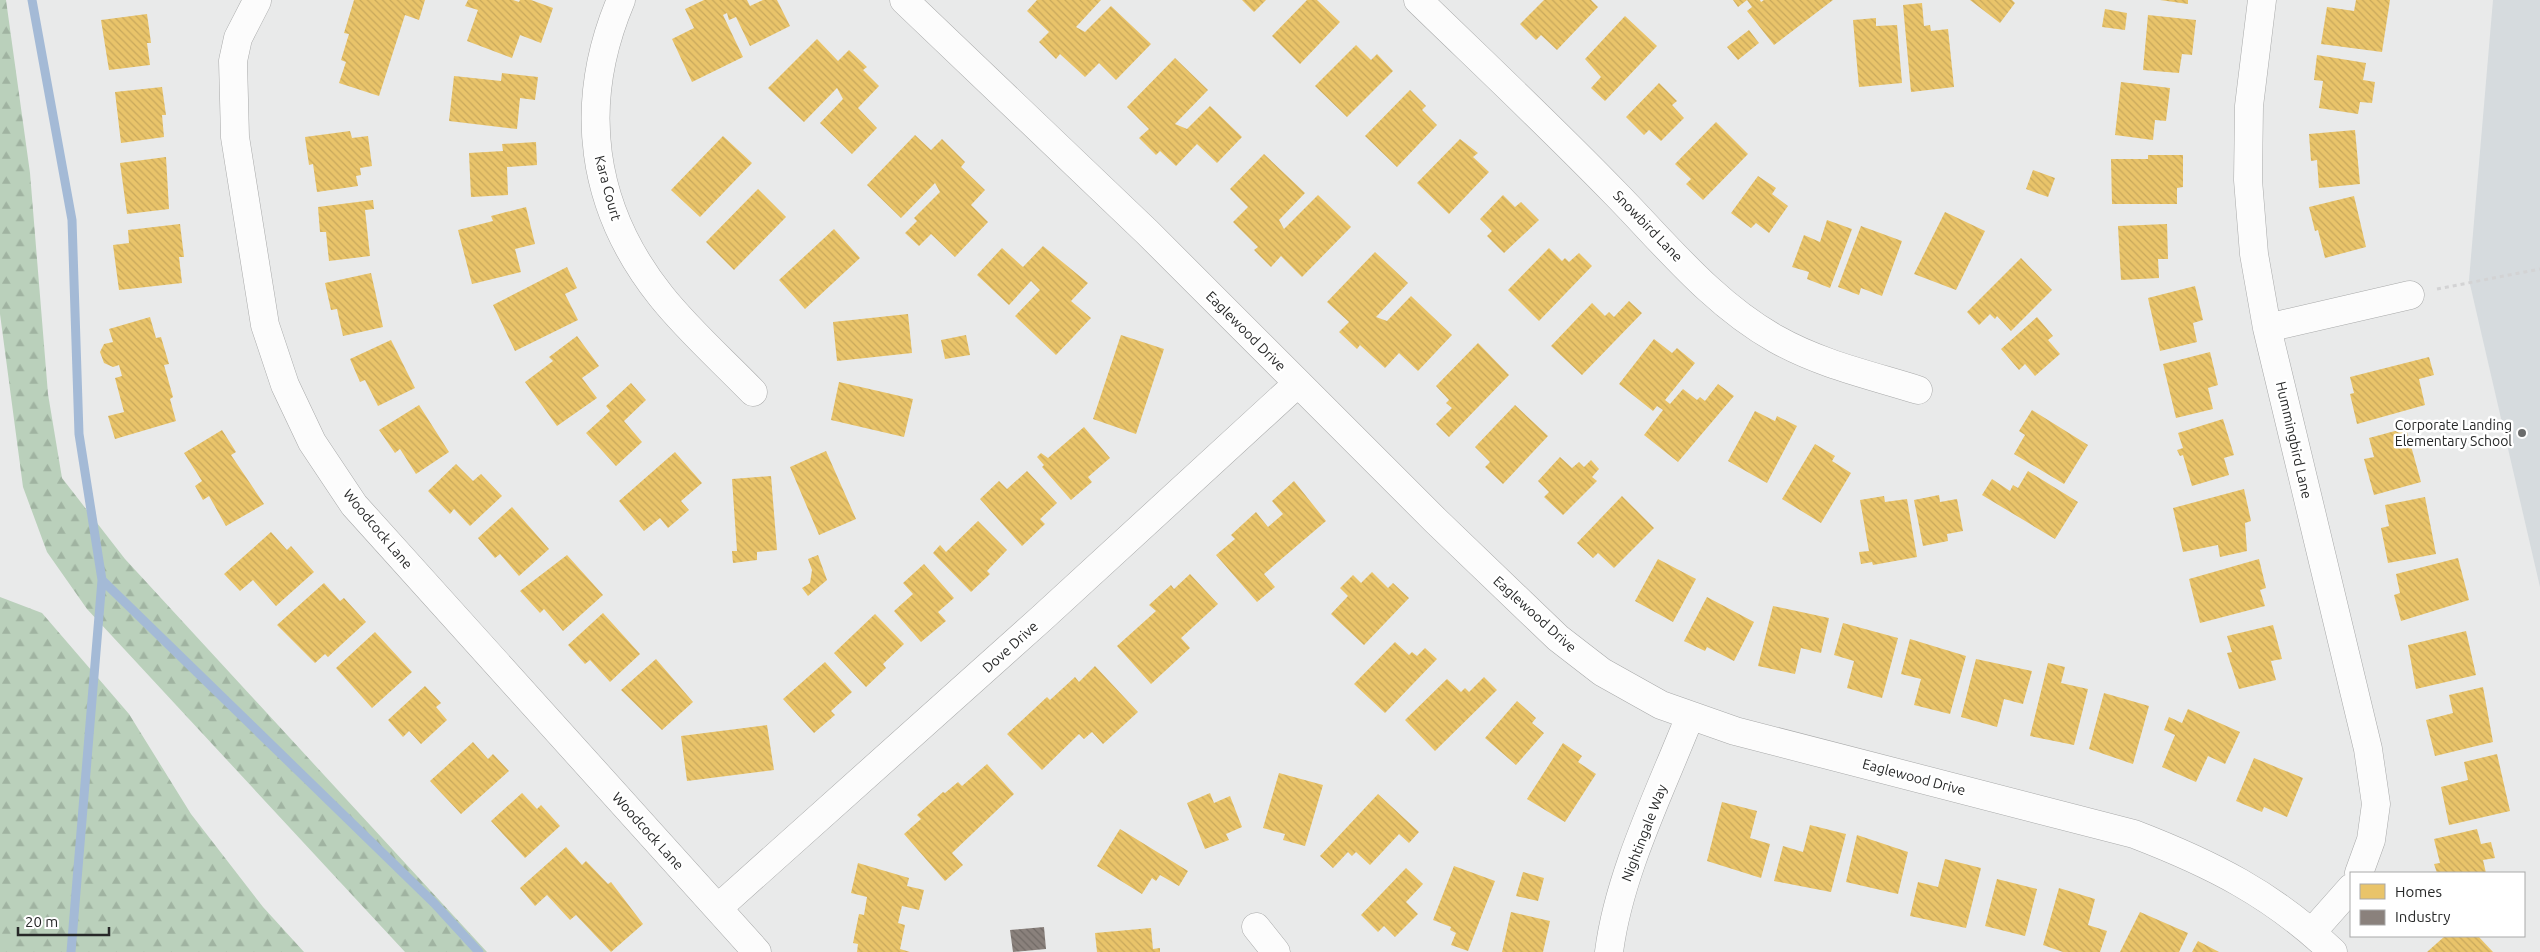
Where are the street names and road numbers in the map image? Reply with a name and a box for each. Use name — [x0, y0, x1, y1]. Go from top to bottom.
street label: Kara Court — [592, 154, 625, 223]
street label: Snowbird Lane — [1610, 187, 1686, 265]
street label: Eaglewood Drive — [1203, 288, 1289, 374]
street label: Hummingbird Lane — [2273, 380, 2315, 500]
street label: Woodcock Lane — [340, 486, 416, 572]
street label: Eaglewood Drive — [1490, 573, 1580, 655]
street label: Dove Drive — [979, 618, 1041, 676]
street label: Eaglewood Drive — [1861, 756, 1967, 798]
street label: Nightingale Way — [1618, 782, 1670, 884]
street label: Woodcock Lane — [609, 789, 687, 873]

